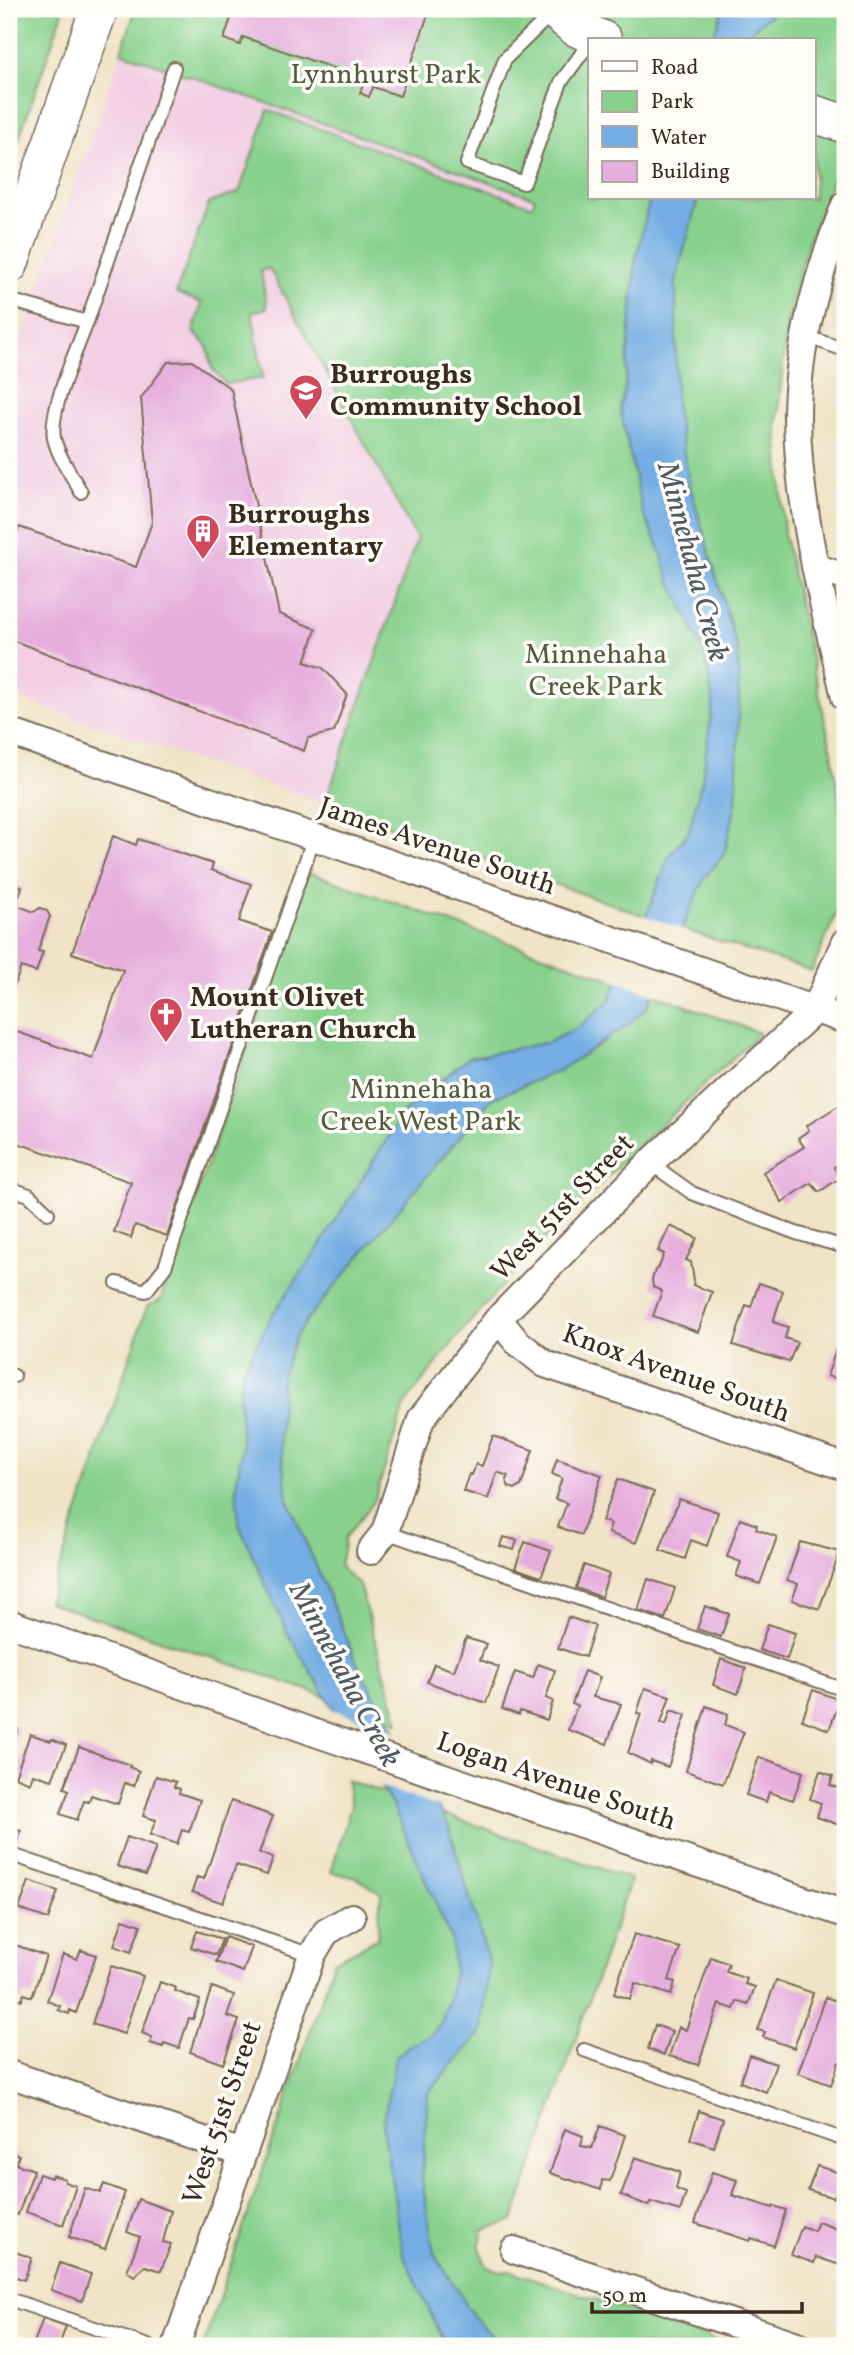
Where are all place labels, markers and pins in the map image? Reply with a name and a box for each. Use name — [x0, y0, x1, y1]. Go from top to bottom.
place label: Burroughs Community School — [330, 356, 582, 427]
school or university icon: Burroughs Community School — [287, 372, 325, 421]
place label: Burroughs Elementary — [228, 496, 384, 567]
building icon: Burroughs Elementary — [184, 512, 222, 561]
place label: Mount Olivet Lutheran Church — [190, 979, 416, 1050]
church icon: Mount Olivet Lutheran Church — [147, 995, 185, 1044]

